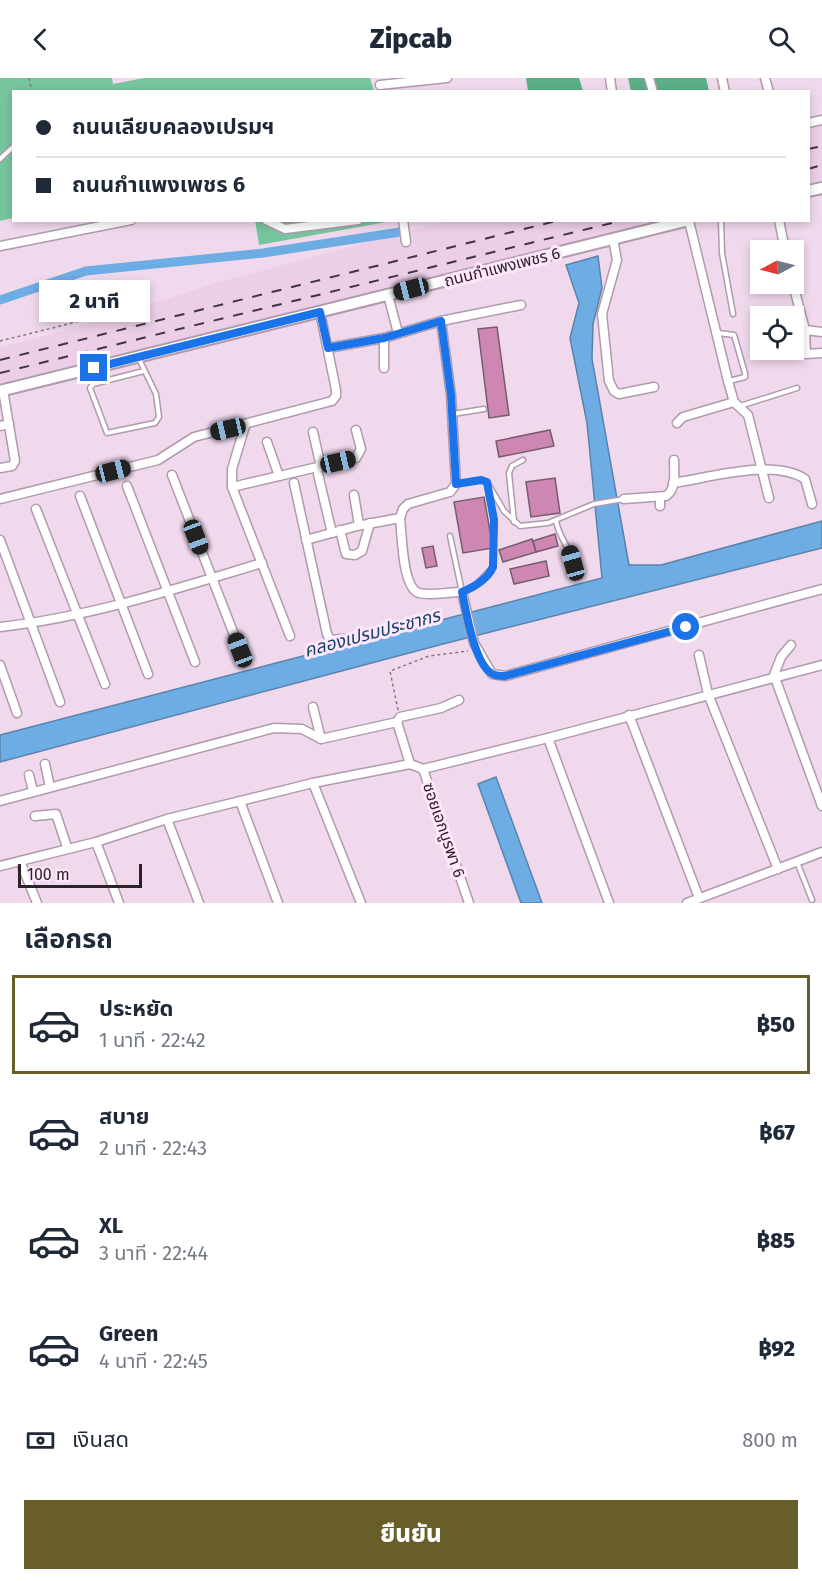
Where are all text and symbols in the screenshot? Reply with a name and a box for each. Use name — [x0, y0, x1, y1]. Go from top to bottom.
icon: back — [24, 23, 57, 56]
text: Zipcab — [370, 23, 452, 55]
icon: search — [765, 23, 798, 56]
text: ถนนเลียบคลองเปรมฯ — [72, 113, 274, 140]
text: ถนนกำแพงเพชร 6 — [72, 171, 245, 198]
north arrow — [750, 240, 804, 294]
map controls — [750, 240, 804, 360]
street label: ถนนกำแพงเพชร 6 — [442, 243, 562, 291]
car — [391, 276, 431, 302]
callout: 2 นาที — [38, 281, 150, 323]
text: 2 นาที — [69, 289, 120, 313]
button: locate — [750, 306, 804, 360]
route end — [80, 354, 107, 381]
car — [208, 416, 248, 442]
car — [318, 449, 358, 475]
car — [93, 458, 133, 484]
car — [181, 517, 211, 557]
car — [559, 543, 587, 583]
water label: คลองเปรมประชากร — [302, 604, 443, 662]
route start — [672, 613, 699, 640]
car — [225, 630, 255, 670]
street label: ซอยเอกบูรพา 6 — [419, 780, 469, 880]
scale bar — [18, 861, 142, 888]
text: 100 m — [27, 865, 70, 884]
text: เลือกรถ — [24, 923, 113, 955]
text: ประหยัด — [99, 995, 174, 1022]
icon: car — [27, 998, 81, 1052]
text: ฿50 — [757, 1011, 795, 1038]
text: 1 นาที · 22:42 — [99, 1028, 206, 1052]
text: สบาย — [99, 1103, 149, 1130]
icon: car — [27, 1106, 81, 1160]
text: ฿67 — [759, 1119, 795, 1146]
text: 2 นาที · 22:43 — [99, 1136, 207, 1160]
text: XL — [99, 1212, 123, 1239]
icon: car — [27, 1214, 81, 1268]
text: ฿85 — [757, 1227, 795, 1254]
text: 3 นาที · 22:44 — [99, 1241, 208, 1265]
text: Green — [99, 1320, 158, 1347]
icon: car — [27, 1322, 81, 1376]
text: ฿92 — [759, 1335, 795, 1362]
text: 4 นาที · 22:45 — [99, 1349, 208, 1373]
icon: cash — [24, 1424, 57, 1457]
text: เงินสด — [72, 1426, 129, 1453]
text: 800 m — [742, 1428, 798, 1452]
button: ยืนยัน — [24, 1500, 798, 1569]

